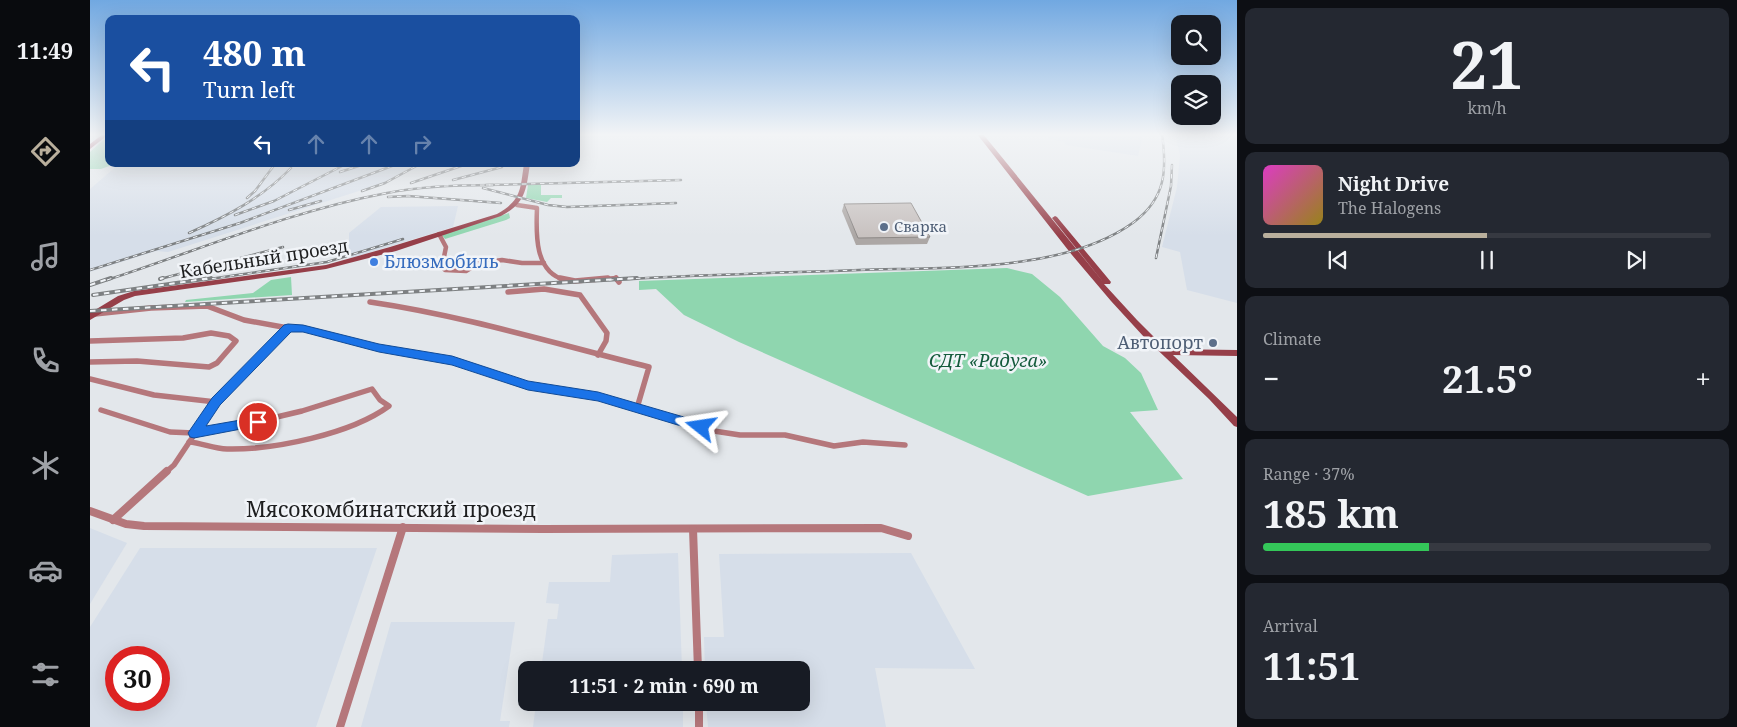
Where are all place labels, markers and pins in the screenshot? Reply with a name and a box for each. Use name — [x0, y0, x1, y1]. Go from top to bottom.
place label: Сварка — [894, 216, 947, 236]
marker: Сварка — [878, 221, 890, 233]
place label: Блюзмобиль — [384, 249, 499, 273]
marker: Блюзмобиль — [368, 256, 380, 268]
place label: Автопорт — [1117, 330, 1203, 354]
marker: Автопорт — [1207, 337, 1219, 349]
pin — [237, 401, 279, 443]

